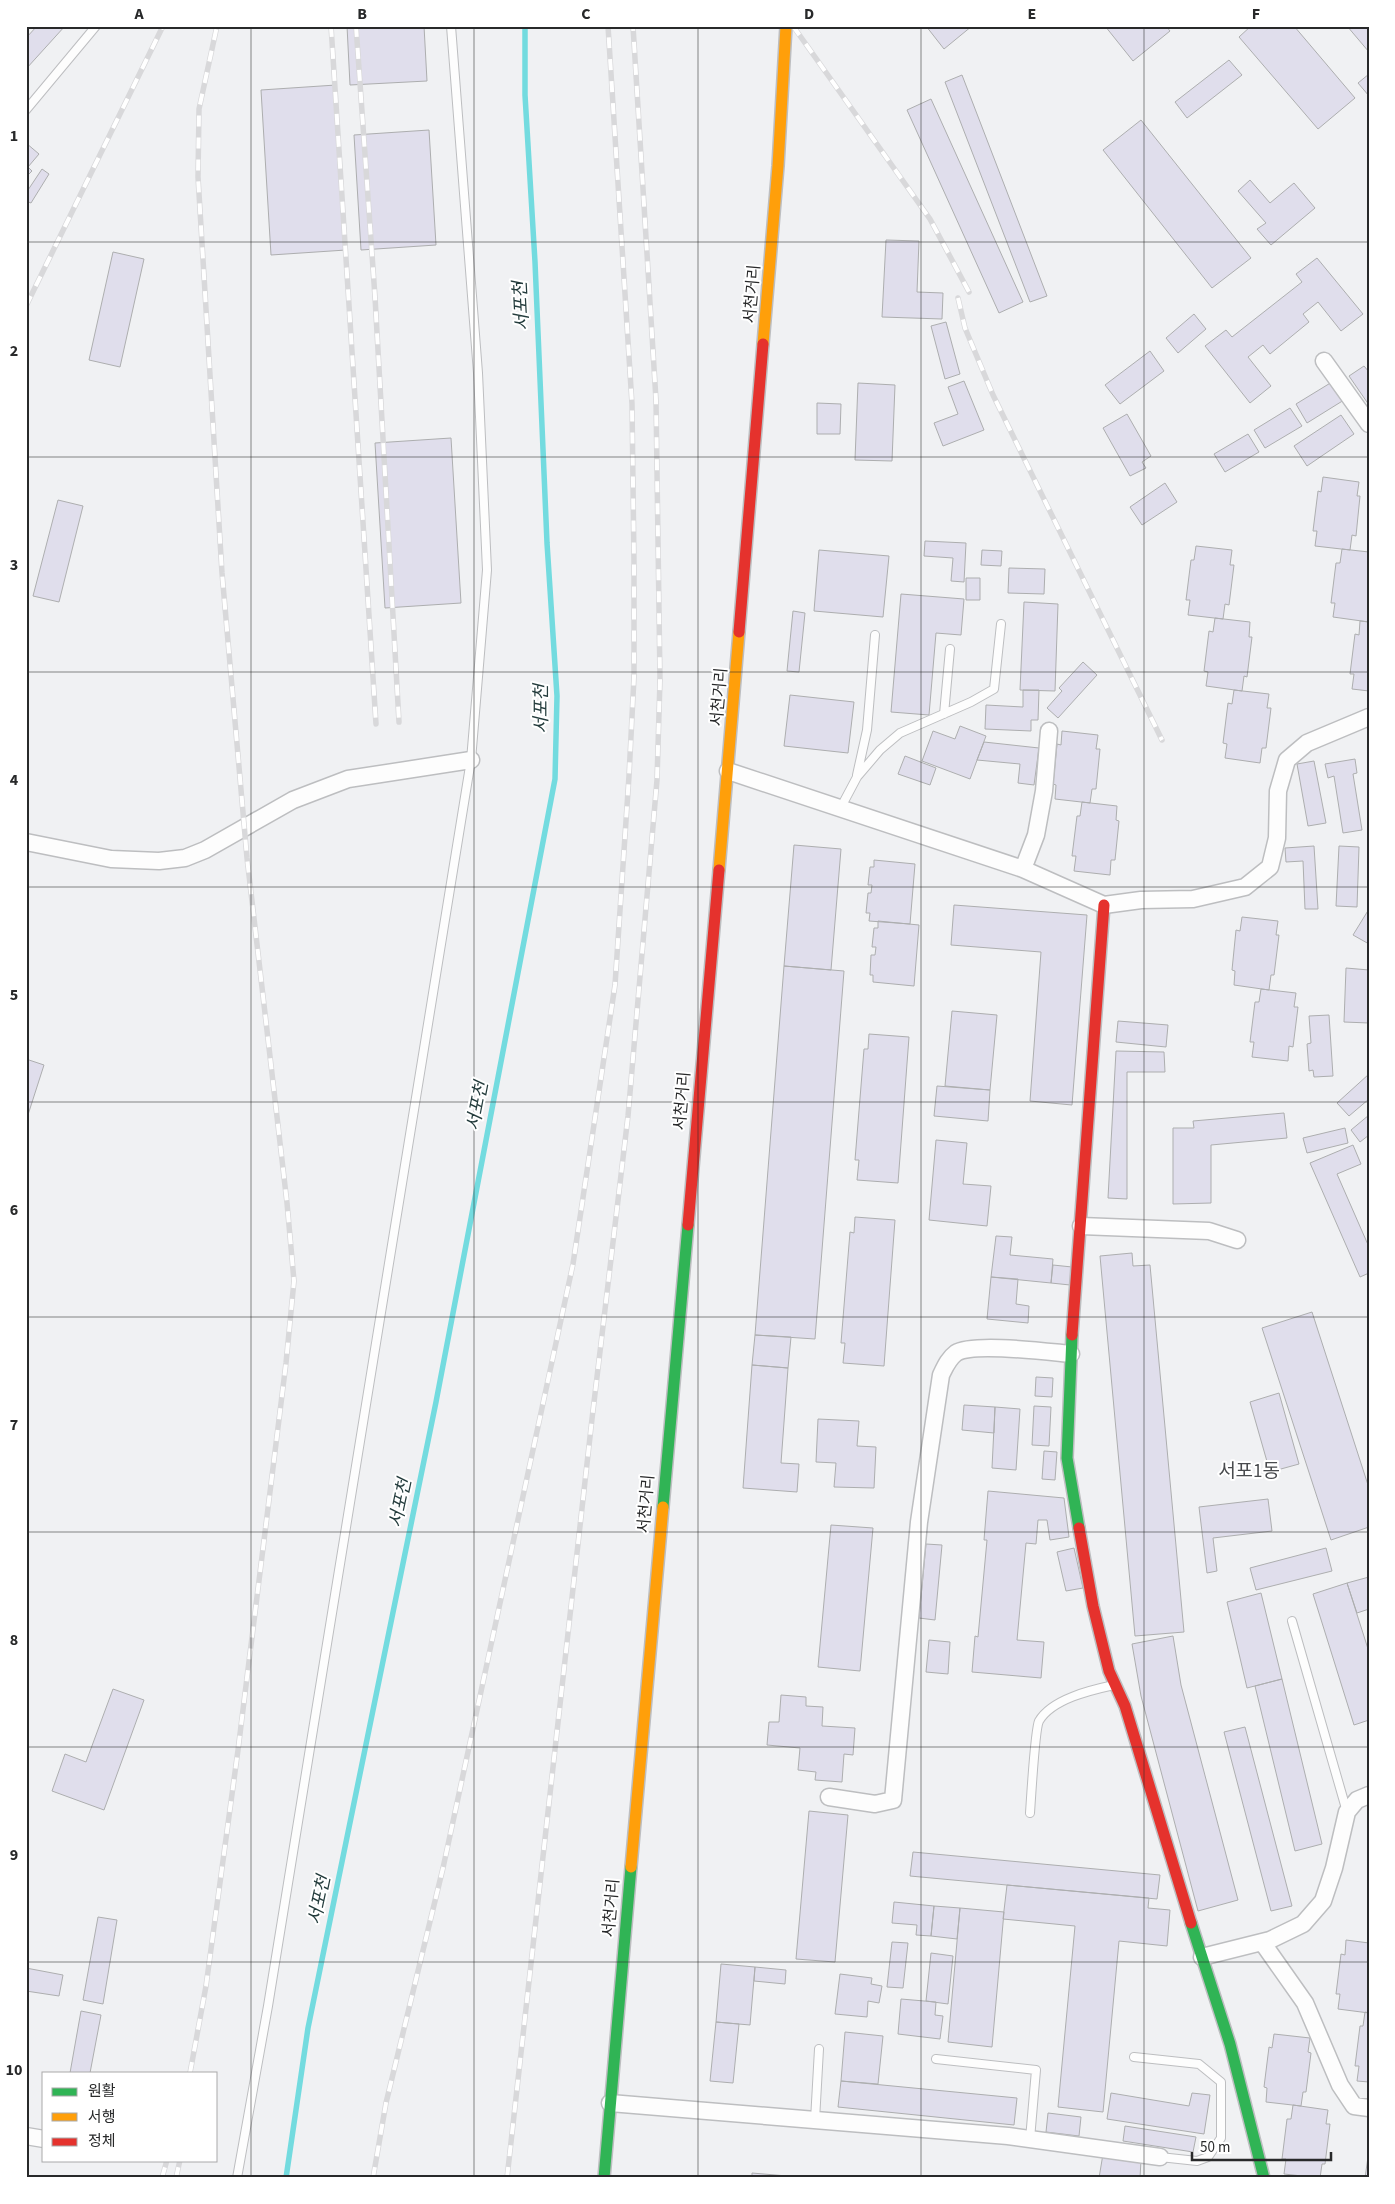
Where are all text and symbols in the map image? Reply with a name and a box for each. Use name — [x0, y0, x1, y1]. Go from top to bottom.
text: A — [133, 3, 144, 25]
text: B — [357, 3, 367, 25]
text: C — [581, 3, 591, 25]
text: D — [804, 3, 814, 25]
text: E — [1028, 3, 1036, 25]
text: F — [1252, 3, 1260, 25]
text: 1 — [10, 125, 18, 147]
street label: 서천거리 — [738, 264, 766, 324]
water label: 서포천 — [508, 278, 535, 331]
text: 2 — [10, 340, 18, 362]
text: 3 — [10, 554, 18, 576]
street label: 서천거리 — [705, 667, 733, 727]
water label: 서포천 — [529, 682, 554, 734]
text: 4 — [10, 769, 19, 791]
text: 5 — [10, 984, 18, 1006]
street label: 서천거리 — [668, 1071, 696, 1131]
water label: 서포천 — [460, 1077, 495, 1133]
text: 6 — [10, 1199, 18, 1221]
text: 7 — [10, 1414, 18, 1436]
district label: 서포1동 — [1218, 1458, 1280, 1485]
water label: 서포천 — [383, 1474, 418, 1530]
street label: 서천거리 — [632, 1474, 660, 1534]
text: 8 — [10, 1629, 18, 1651]
text: 9 — [10, 1844, 18, 1866]
water label: 서포천 — [302, 1871, 337, 1927]
street label: 서천거리 — [597, 1878, 625, 1938]
text: 10 — [6, 2059, 22, 2081]
legend — [42, 2072, 218, 2162]
text: 원활 — [88, 2081, 116, 2102]
text: 서행 — [88, 2107, 116, 2128]
scale bar — [1192, 2129, 1331, 2161]
text: 정체 — [88, 2131, 116, 2152]
text: 50 m — [1200, 2137, 1230, 2158]

